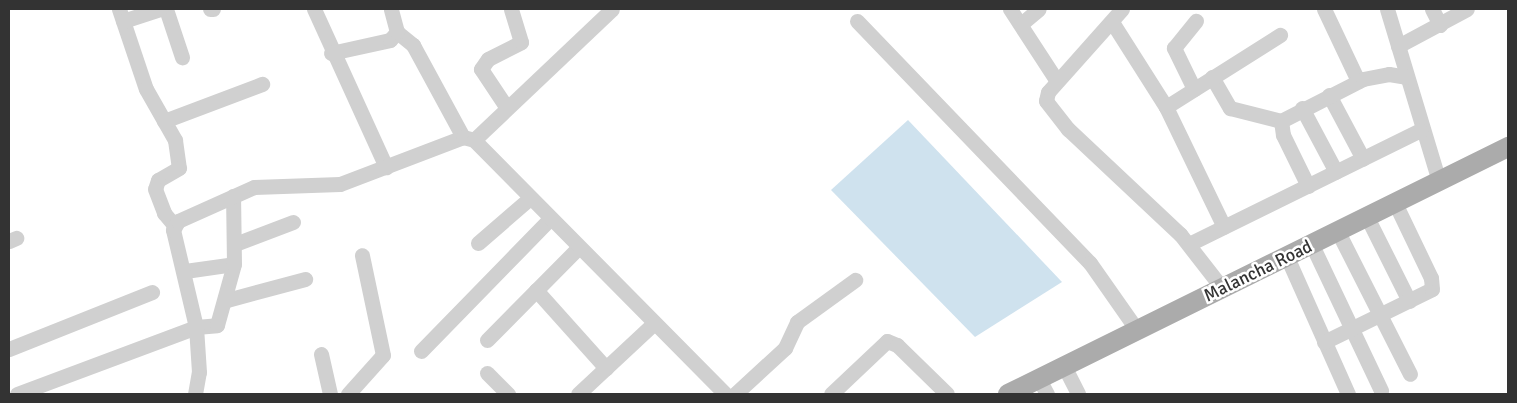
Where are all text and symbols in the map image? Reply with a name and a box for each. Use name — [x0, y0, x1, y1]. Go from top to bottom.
street label: Malancha Road — [1200, 235, 1316, 307]

